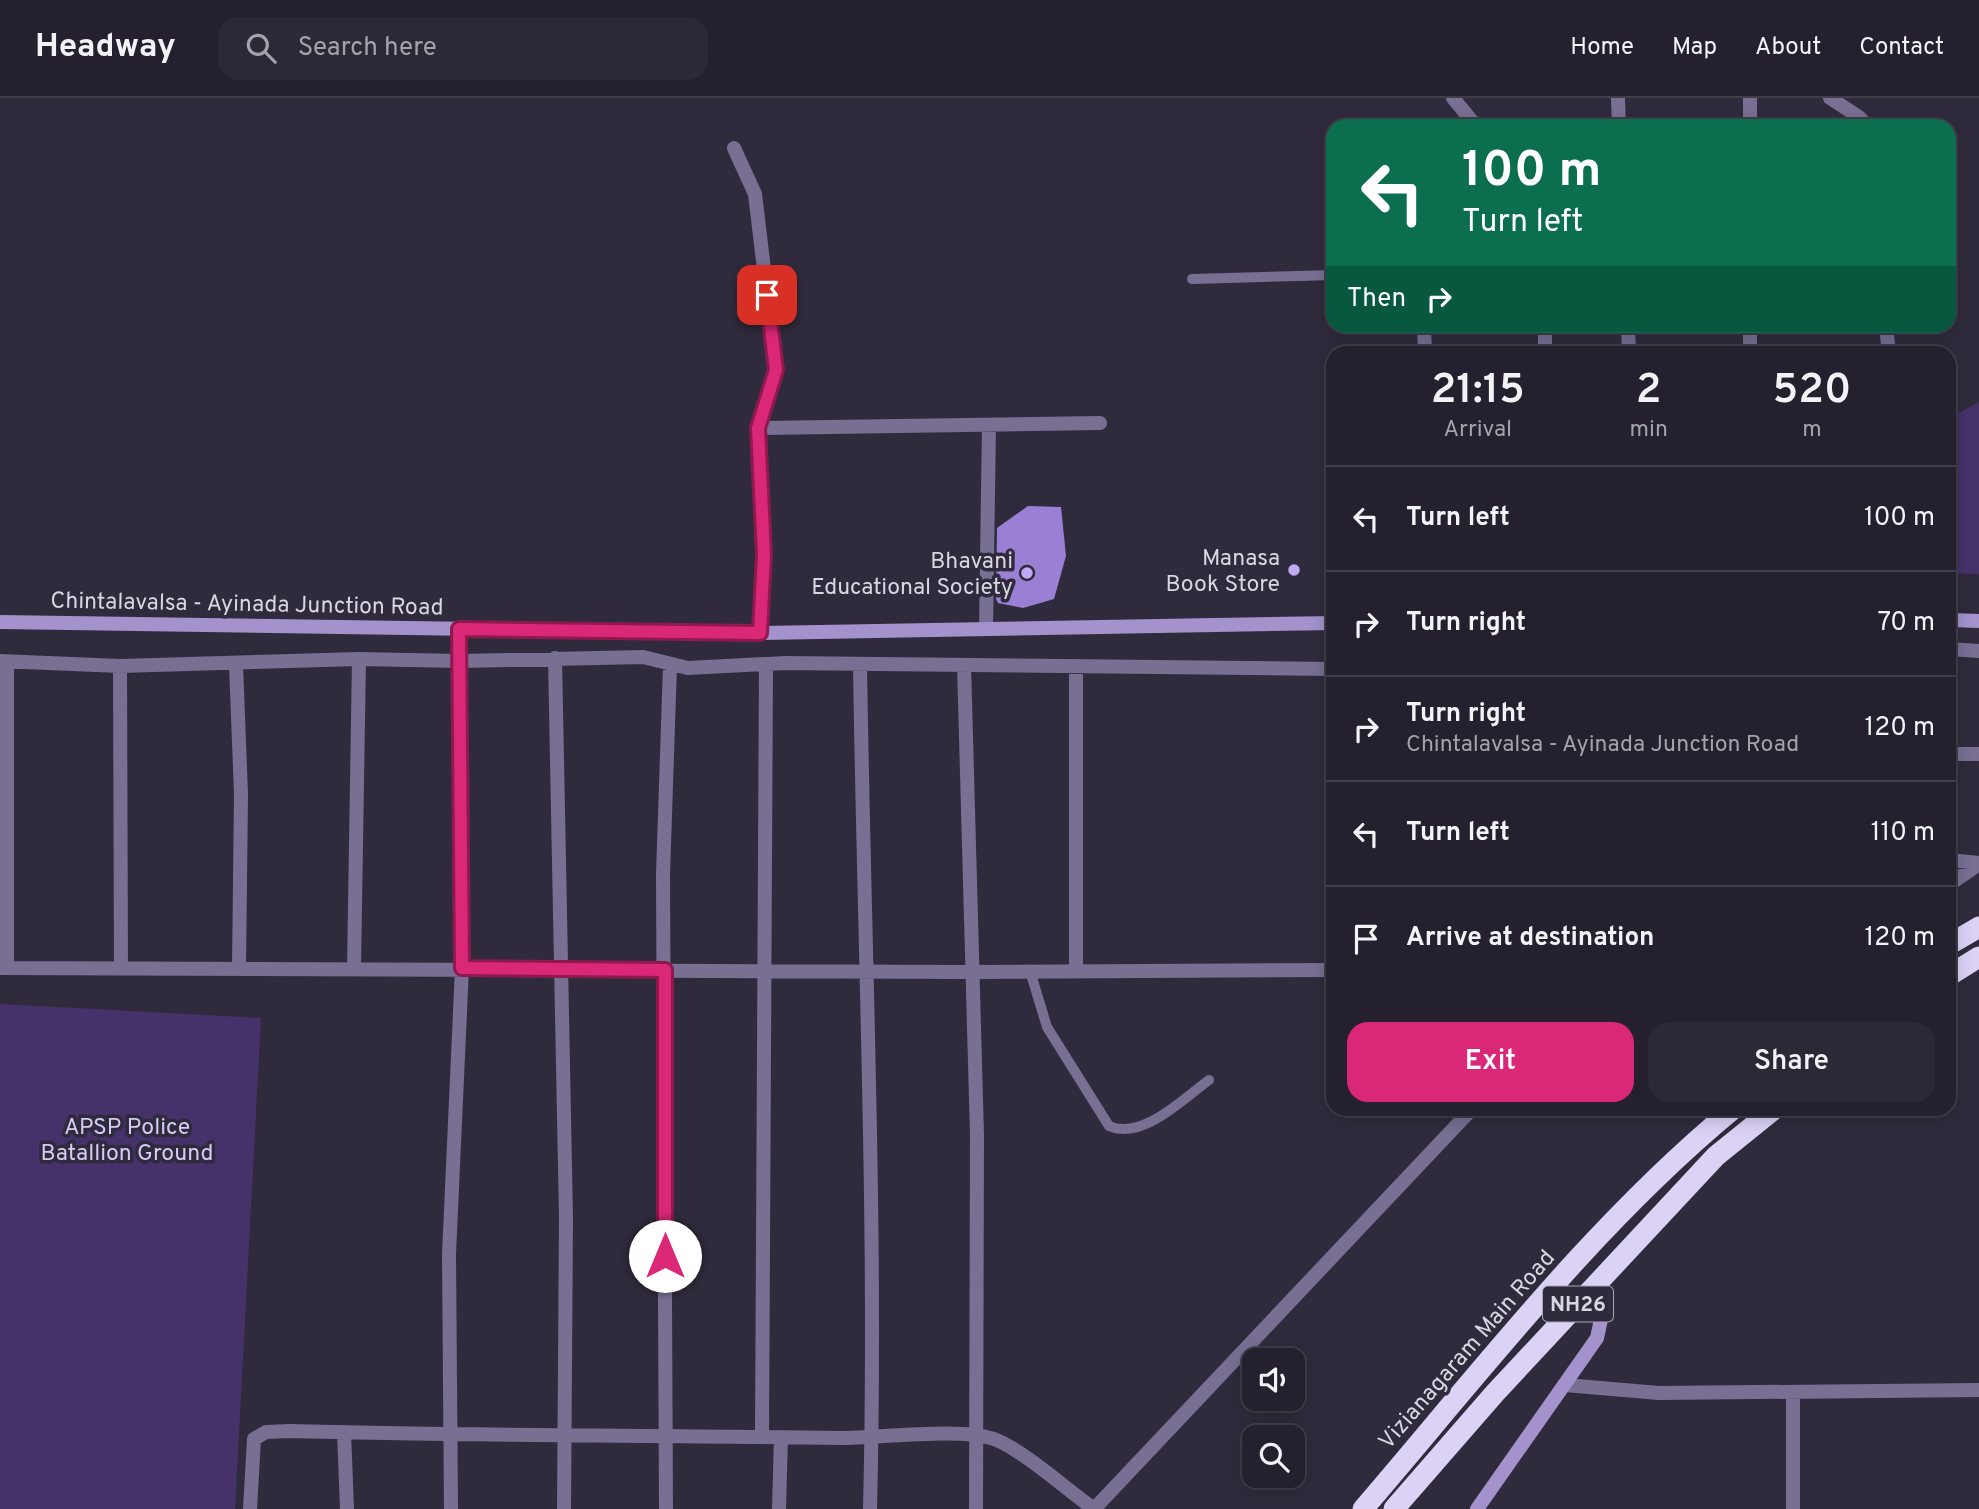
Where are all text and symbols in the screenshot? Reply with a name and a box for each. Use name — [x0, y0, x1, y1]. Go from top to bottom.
search box — [218, 17, 708, 80]
text: Headway — [35, 27, 176, 69]
icon: search — [242, 29, 280, 67]
text: Search here — [298, 32, 437, 65]
text: Home — [1570, 33, 1634, 63]
text: Map — [1672, 33, 1717, 63]
text: About — [1755, 33, 1821, 63]
text: Contact — [1859, 33, 1944, 63]
text: 100 m — [1462, 142, 1601, 204]
icon: left — [1347, 147, 1438, 238]
text: Turn left — [1462, 203, 1583, 243]
pin — [737, 265, 797, 325]
icon: arrive — [748, 276, 786, 314]
icon: right — [1420, 280, 1458, 318]
text: Then — [1347, 283, 1406, 316]
text: 21:15 — [1431, 365, 1525, 418]
text: 2 — [1636, 365, 1662, 418]
text: 520 — [1772, 365, 1851, 418]
text: Arrival — [1444, 416, 1512, 445]
text: min — [1630, 416, 1668, 445]
text: m — [1802, 416, 1822, 445]
icon: left — [1347, 500, 1385, 538]
text: Turn left — [1406, 502, 1510, 535]
text: 100 m — [1864, 502, 1935, 535]
place label: Manasa Book Store — [1166, 545, 1280, 600]
place label: Bhavani Educational Society — [811, 548, 1013, 603]
marker: Manasa Book Store — [1286, 562, 1302, 578]
marker: Bhavani Educational Society — [1019, 565, 1035, 581]
street label: Chintalavalsa - Ayinada Junction Road — [50, 588, 444, 623]
icon: right — [1347, 605, 1385, 643]
text: Turn right — [1406, 607, 1526, 640]
text: 70 m — [1877, 607, 1935, 640]
text: Turn right — [1406, 698, 1526, 731]
icon: right — [1347, 710, 1385, 748]
text: 120 m — [1865, 712, 1935, 745]
text: Chintalavalsa - Ayinada Junction Road — [1406, 731, 1799, 760]
icon: left — [1347, 815, 1385, 853]
text: Turn left — [1406, 817, 1510, 850]
text: 110 m — [1871, 817, 1935, 850]
icon: arrive — [1347, 920, 1385, 958]
text: Arrive at destination — [1406, 922, 1654, 955]
text: 120 m — [1865, 922, 1935, 955]
button: Exit — [1347, 1022, 1634, 1102]
button: Share — [1648, 1022, 1935, 1102]
park label: APSP Police Batallion Ground — [41, 1114, 213, 1169]
position arrow — [628, 1219, 702, 1293]
street label: Vizianagaram Main Road — [1373, 1245, 1562, 1456]
road number: NH26 — [1543, 1286, 1613, 1322]
map controls — [1242, 1348, 1305, 1488]
button: sound — [1242, 1348, 1305, 1411]
button: search — [1242, 1425, 1305, 1488]

